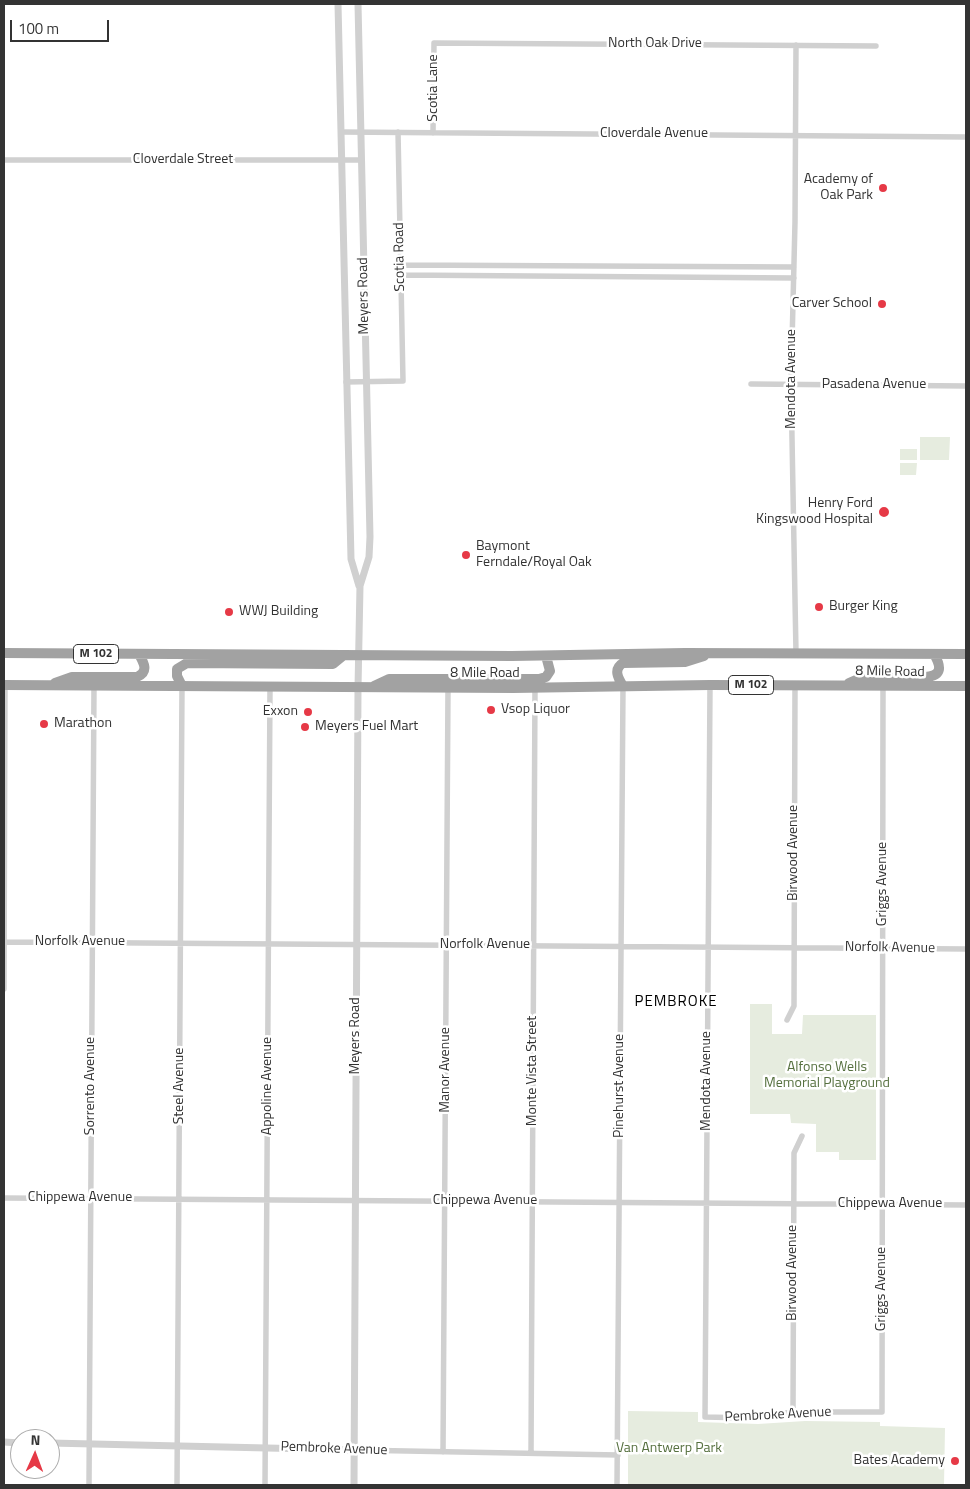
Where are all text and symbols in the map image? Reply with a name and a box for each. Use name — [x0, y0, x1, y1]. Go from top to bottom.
scale bar — [12, 10, 111, 42]
text: 100 m — [18, 17, 59, 40]
street label: North Oak Drive — [608, 36, 702, 52]
street label: Scotia Lane — [426, 54, 442, 122]
street label: Cloverdale Avenue — [600, 126, 708, 142]
street label: Cloverdale Street — [133, 152, 233, 168]
place label: Academy of Oak Park — [804, 172, 873, 204]
marker: Academy of Oak Park — [877, 182, 889, 194]
street label: Scotia Road — [391, 222, 409, 292]
street label: Meyers Road — [355, 257, 373, 335]
place label: Carver School — [792, 296, 872, 312]
marker: Carver School — [876, 298, 888, 310]
street label: Mendota Avenue — [784, 329, 800, 429]
street label: Pasadena Avenue — [822, 377, 926, 393]
place label: Henry Ford Kingswood Hospital — [756, 496, 873, 528]
marker: Henry Ford Kingswood Hospital — [877, 505, 891, 519]
place label: Baymont Ferndale/Royal Oak — [476, 539, 592, 572]
marker: Baymont Ferndale/Royal Oak — [460, 549, 472, 561]
place label: Burger King — [829, 599, 898, 615]
marker: Burger King — [813, 601, 825, 613]
place label: WWJ Building — [239, 604, 318, 620]
marker: WWJ Building — [223, 606, 235, 618]
road number: M 102 — [74, 644, 118, 664]
street label: 8 Mile Road — [855, 663, 925, 681]
street label: 8 Mile Road — [450, 666, 520, 682]
road number: M 102 — [728, 676, 774, 694]
place label: Vsop Liquor — [501, 702, 570, 718]
place label: Exxon — [263, 704, 298, 720]
marker: Vsop Liquor — [485, 704, 497, 716]
marker: Exxon — [302, 706, 314, 718]
place label: Marathon — [54, 716, 112, 732]
marker: Marathon — [38, 718, 50, 730]
place label: Meyers Fuel Mart — [315, 719, 418, 735]
marker: Meyers Fuel Mart — [299, 721, 311, 733]
street label: Birwood Avenue — [786, 805, 802, 901]
street label: Griggs Avenue — [875, 842, 891, 926]
street label: Norfolk Avenue — [35, 934, 125, 950]
street label: Norfolk Avenue — [440, 937, 530, 953]
street label: Norfolk Avenue — [845, 939, 935, 957]
district label: PEMBROKE — [634, 993, 718, 1011]
street label: Meyers Road — [348, 997, 364, 1075]
street label: Monte Vista Street — [525, 1016, 541, 1126]
street label: Manor Avenue — [438, 1027, 454, 1113]
street label: Mendota Avenue — [699, 1031, 715, 1131]
street label: Pinehurst Avenue — [612, 1034, 628, 1138]
street label: Sorrento Avenue — [83, 1037, 99, 1135]
street label: Appoline Avenue — [260, 1037, 276, 1135]
street label: Steel Avenue — [172, 1048, 188, 1124]
park label: Alfonso Wells Memorial Playground — [764, 1060, 890, 1092]
street label: Chippewa Avenue — [28, 1190, 132, 1206]
street label: Chippewa Avenue — [433, 1193, 537, 1209]
street label: Chippewa Avenue — [838, 1196, 942, 1212]
street label: Birwood Avenue — [785, 1225, 801, 1321]
street label: Griggs Avenue — [874, 1247, 890, 1331]
street label: Pembroke Avenue — [724, 1404, 832, 1426]
north arrow — [10, 1429, 60, 1479]
text: N — [30, 1429, 41, 1450]
street label: Pembroke Avenue — [280, 1439, 388, 1459]
park label: Van Antwerp Park — [616, 1441, 722, 1457]
place label: Bates Academy — [854, 1453, 945, 1469]
marker: Bates Academy — [949, 1455, 961, 1467]

